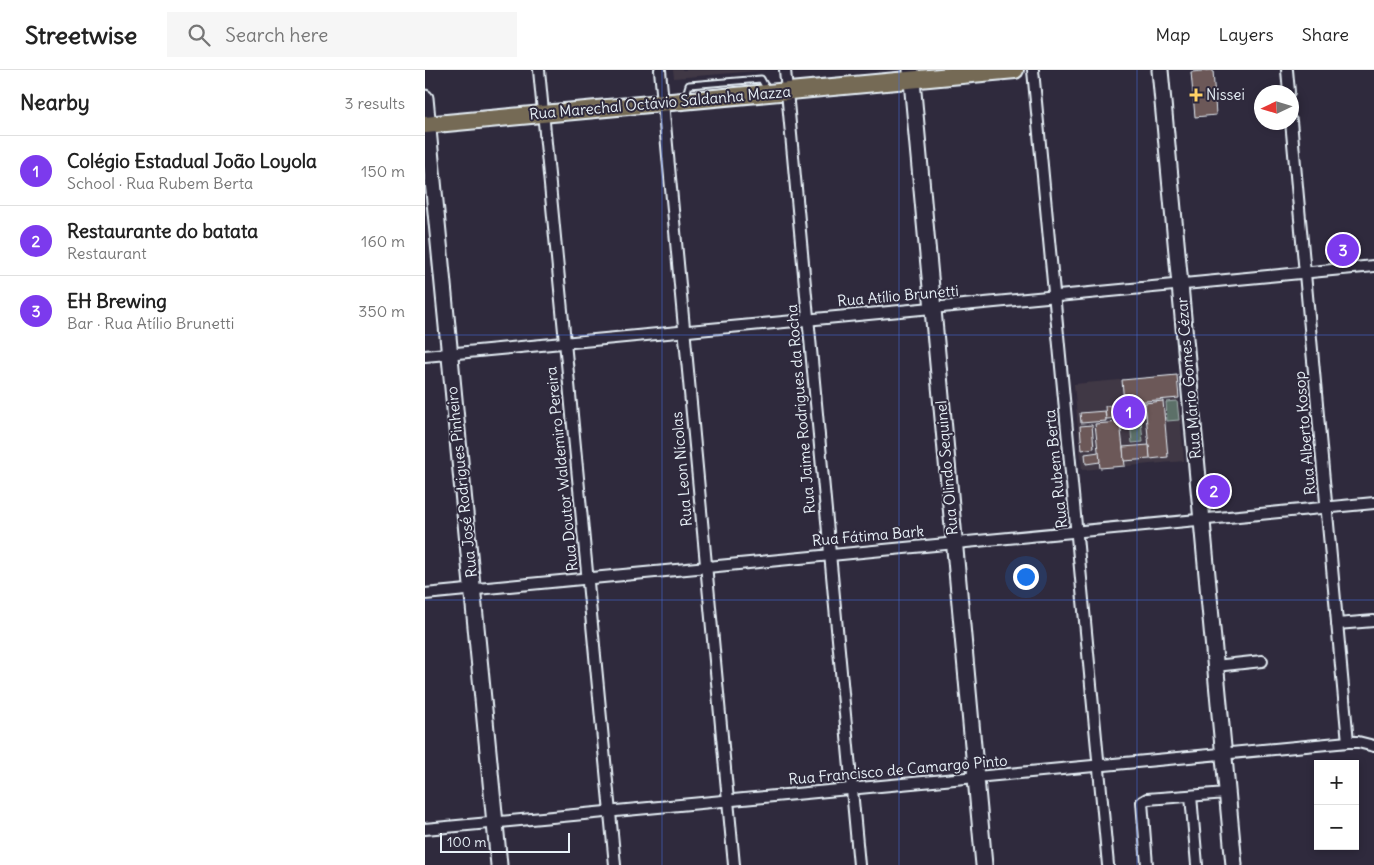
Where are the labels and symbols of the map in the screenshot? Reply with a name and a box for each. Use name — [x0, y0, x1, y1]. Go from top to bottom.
street label: Rua Marechal Octávio Saldanha Mazza — [528, 82, 792, 123]
place label: Nissei — [1206, 85, 1245, 104]
north arrow — [1254, 85, 1299, 130]
marker: Nissei — [1190, 89, 1202, 101]
pin: 3 — [1327, 231, 1359, 269]
street label: Rua Atílio Brunetti — [836, 281, 959, 310]
street label: Rua Mário Gomes Cézar — [1172, 296, 1205, 460]
street label: Rua Jaime Rodrigues da Rocha — [782, 303, 819, 514]
street label: Rua Doutor Waldemiro Pereira — [541, 365, 582, 572]
street label: Rua Alberto Kosop — [1290, 370, 1319, 496]
street label: Rua José Rodrigues Pinheiro — [442, 386, 481, 579]
pin: 1 — [1113, 393, 1145, 431]
street label: Rua Olindo Sequinel — [931, 400, 962, 536]
street label: Rua Rubem Berta — [1040, 408, 1071, 529]
street label: Rua Leon Nícolas — [667, 411, 696, 527]
pin: 2 — [1198, 472, 1230, 510]
street label: Rua Fátima Bark — [811, 521, 925, 550]
your location — [1013, 564, 1039, 590]
street label: Rua Francisco de Camargo Pinto — [788, 750, 1008, 789]
scale bar — [440, 830, 570, 853]

